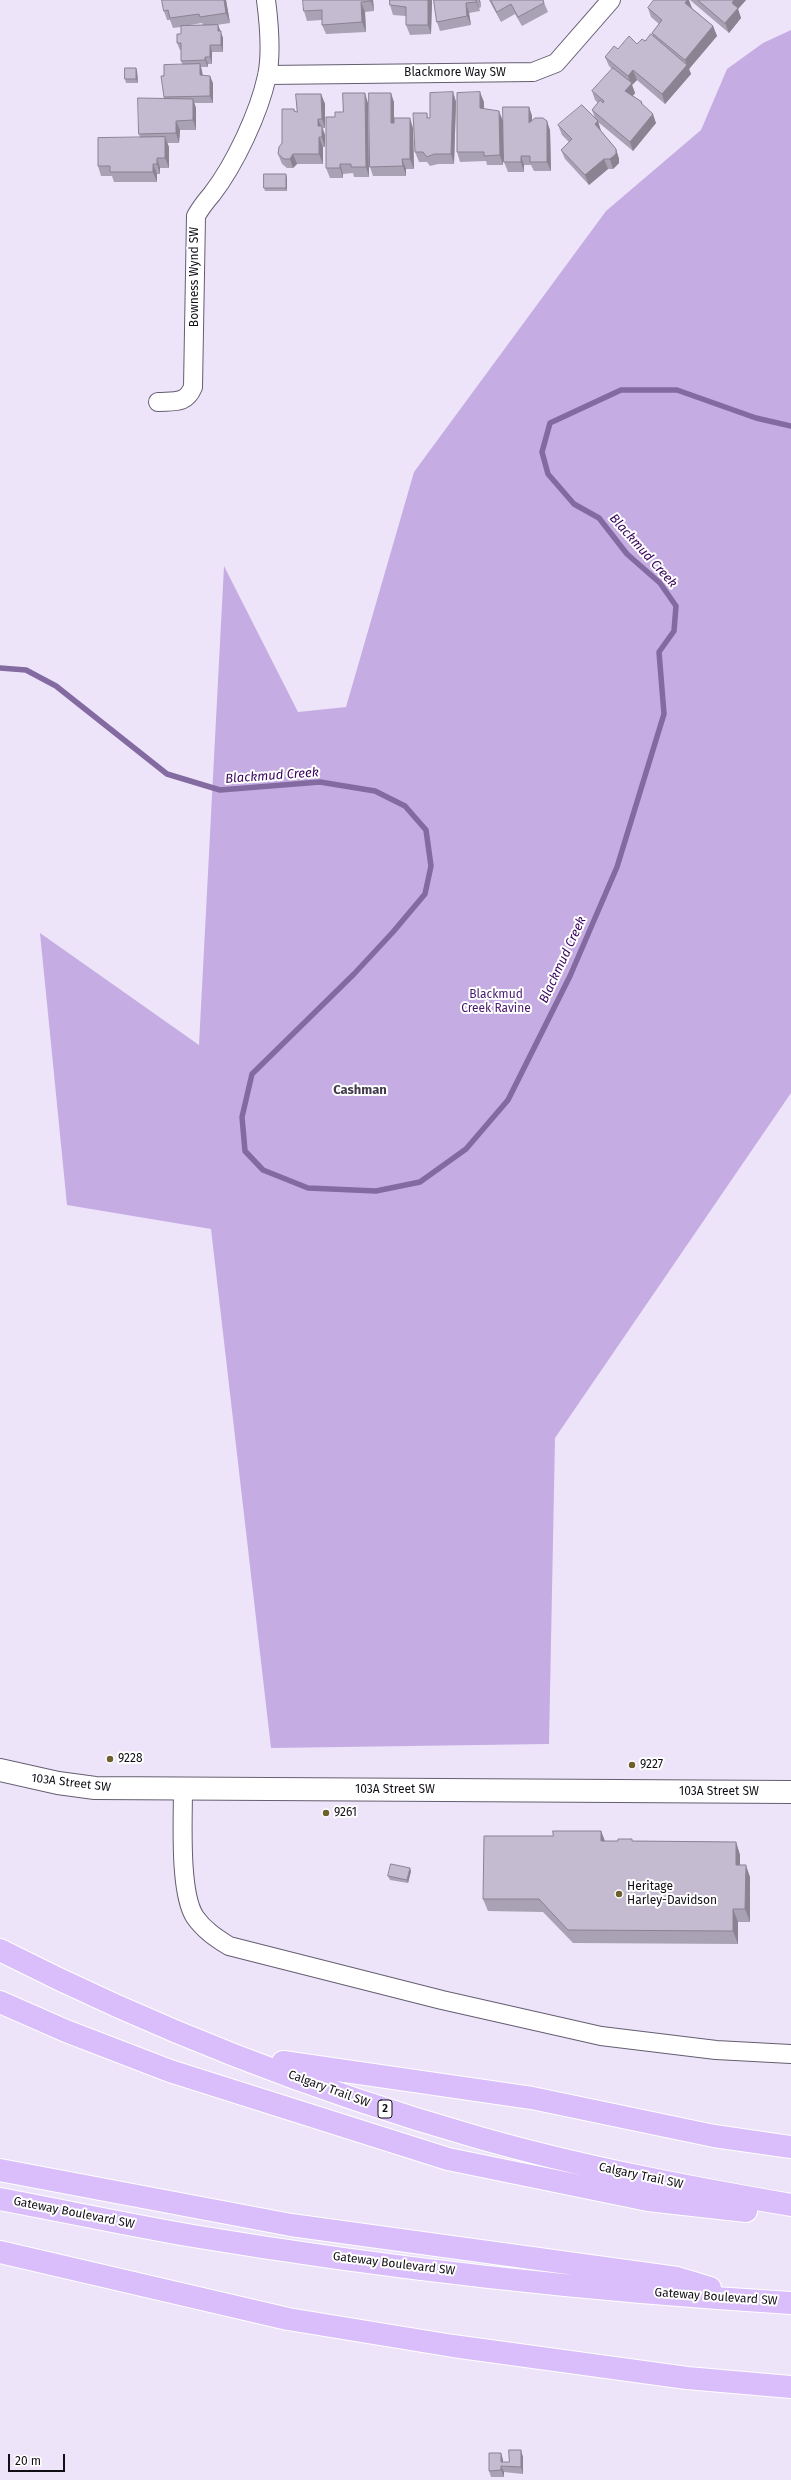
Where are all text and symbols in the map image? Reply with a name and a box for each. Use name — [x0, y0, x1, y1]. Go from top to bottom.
street label: Blackmore Way SW — [404, 66, 506, 80]
street label: Bowness Wynd SW — [188, 227, 202, 327]
water label: Blackmud Creek — [606, 511, 680, 591]
water label: Blackmud Creek — [225, 765, 319, 787]
water label: Blackmud Creek — [536, 914, 590, 1006]
park label: Blackmud Creek Ravine — [461, 988, 531, 1016]
district label: Cashman — [333, 1082, 387, 1098]
place label: 9228 — [118, 1752, 143, 1766]
marker: 9228 — [105, 1754, 115, 1764]
place label: 9227 — [640, 1758, 663, 1772]
marker: 9227 — [627, 1760, 637, 1770]
street label: 103A Street SW — [30, 1771, 112, 1795]
street label: 103A Street SW — [355, 1783, 435, 1797]
street label: 103A Street SW — [679, 1785, 759, 1799]
place label: 9261 — [334, 1806, 357, 1820]
marker: 9261 — [321, 1808, 331, 1818]
place label: Heritage Harley-Davidson — [627, 1880, 717, 1908]
marker: Heritage Harley-Davidson — [614, 1889, 624, 1899]
street label: Calgary Trail SW — [286, 2068, 372, 2110]
road number: 2 — [378, 2100, 392, 2118]
street label: Calgary Trail SW — [598, 2160, 684, 2192]
street label: Gateway Boulevard SW — [12, 2194, 136, 2232]
street label: Gateway Boulevard SW — [332, 2249, 456, 2279]
street label: Gateway Boulevard SW — [654, 2286, 778, 2308]
scale bar — [10, 2446, 67, 2472]
text: 20 m — [15, 2454, 41, 2468]

